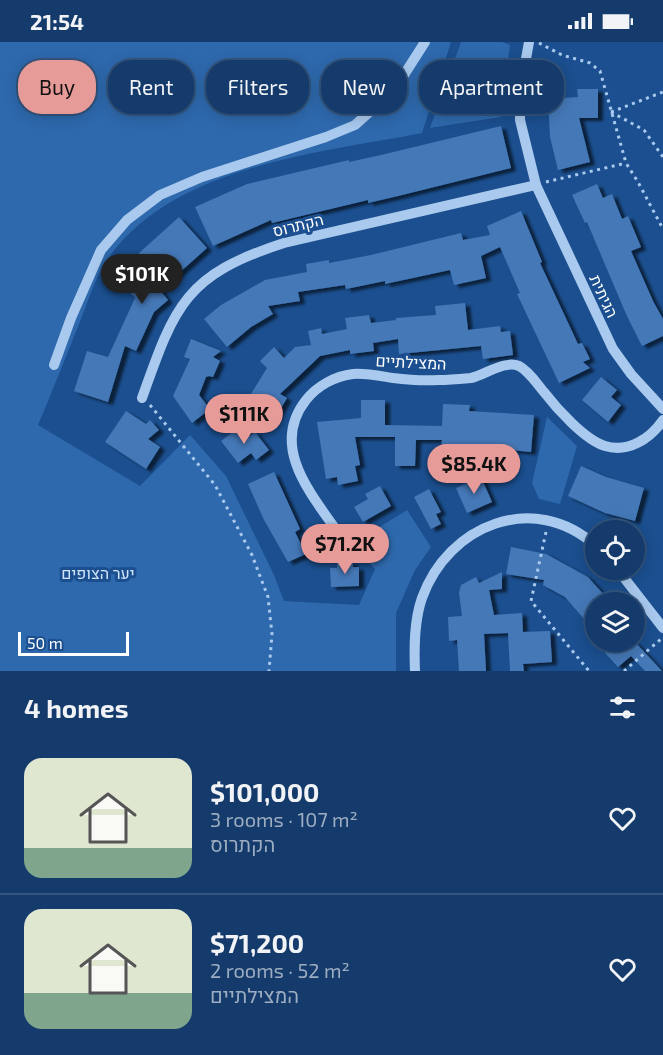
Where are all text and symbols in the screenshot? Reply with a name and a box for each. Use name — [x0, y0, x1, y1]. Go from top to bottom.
text: 21:54 — [30, 8, 84, 34]
chip: Buy — [18, 60, 96, 114]
chip: Rent — [108, 60, 194, 114]
chip: Filters — [206, 60, 309, 114]
chip: New — [321, 60, 407, 114]
chip: Apartment — [419, 60, 564, 114]
street label: הקתרוס — [270, 209, 325, 240]
pin: $101K — [100, 254, 184, 305]
text: $101K — [115, 261, 169, 285]
street label: הגיתית — [586, 271, 623, 320]
street label: המצילתיים — [375, 350, 447, 373]
pin: $111K — [202, 394, 286, 445]
text: $111K — [219, 401, 269, 425]
pin: $85.4K — [425, 444, 523, 495]
text: $85.4K — [441, 451, 507, 475]
map controls — [585, 520, 645, 652]
button: locate — [585, 520, 645, 580]
pin: $71.2K — [296, 524, 394, 575]
text: $71.2K — [315, 531, 375, 555]
park label: יער הצופים — [61, 563, 135, 582]
button: layers — [585, 592, 645, 652]
scale bar — [18, 629, 129, 656]
text: 50 m — [27, 633, 63, 652]
icon: filters — [606, 691, 639, 724]
text: 4 homes — [24, 692, 129, 723]
text: $101,000 — [210, 776, 319, 807]
icon: home — [72, 782, 144, 854]
icon: heart — [606, 802, 639, 835]
text: 3 rooms · 107 m² — [210, 807, 358, 831]
text: הקתרוס — [210, 832, 275, 856]
text: $71,200 — [210, 927, 304, 958]
icon: home — [72, 933, 144, 1005]
icon: heart — [606, 953, 639, 986]
text: 2 rooms · 52 m² — [210, 958, 350, 982]
text: המצילתיים — [210, 983, 299, 1007]

